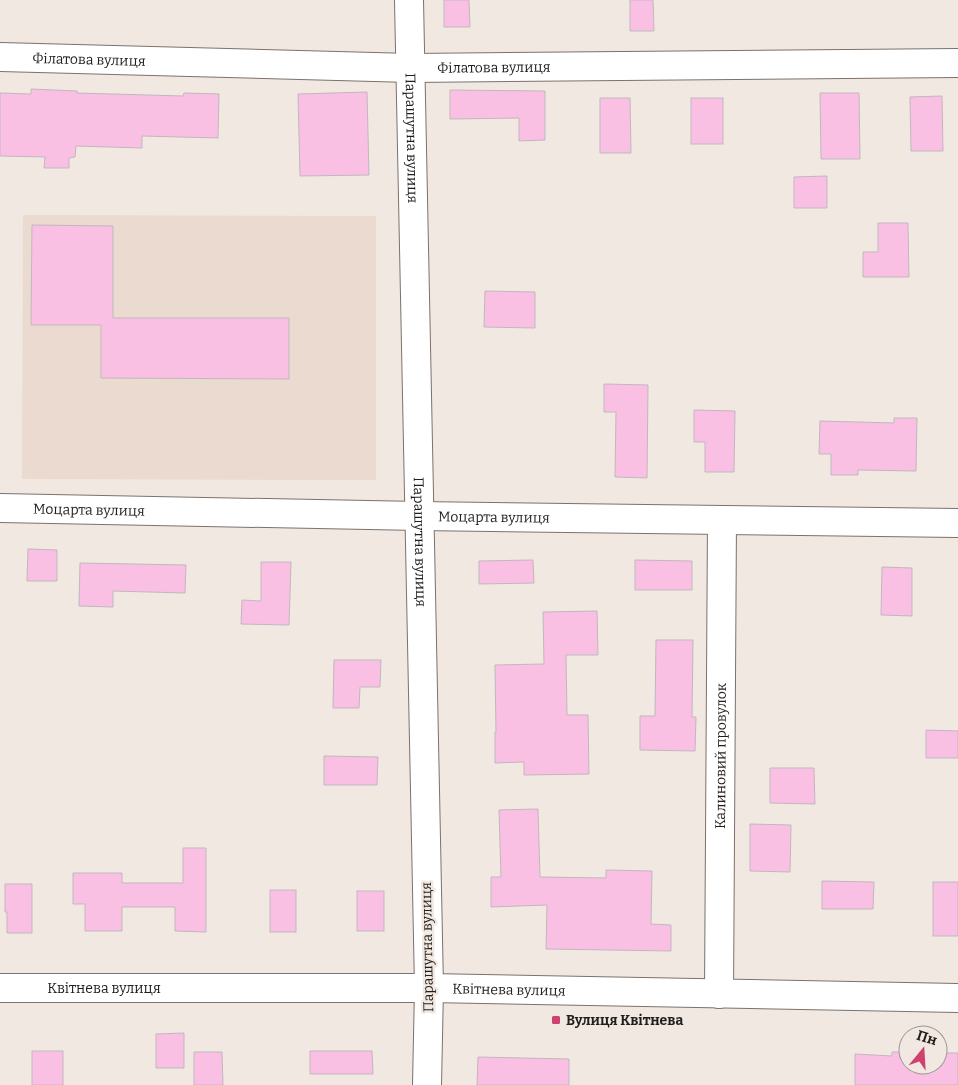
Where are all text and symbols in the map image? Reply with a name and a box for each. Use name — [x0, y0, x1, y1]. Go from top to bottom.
street label: Філатова вулиця — [32, 50, 146, 70]
street label: Філатова вулиця — [437, 59, 551, 77]
street label: Парашутна вулиця — [401, 73, 421, 203]
street label: Парашутна вулиця — [410, 477, 429, 607]
street label: Моцарта вулиця — [33, 501, 145, 520]
street label: Моцарта вулиця — [438, 508, 550, 527]
street label: Калиновий провулок — [712, 682, 730, 829]
street label: Парашутна вулиця — [418, 882, 437, 1012]
street label: Квітнева вулиця — [47, 980, 161, 997]
street label: Квітнева вулиця — [452, 980, 566, 1000]
place label: Вулиця Квітнева — [566, 1012, 683, 1029]
marker: Вулиця Квітнева — [550, 1014, 562, 1026]
north arrow — [898, 1025, 948, 1075]
text: Пн — [915, 1027, 939, 1049]

